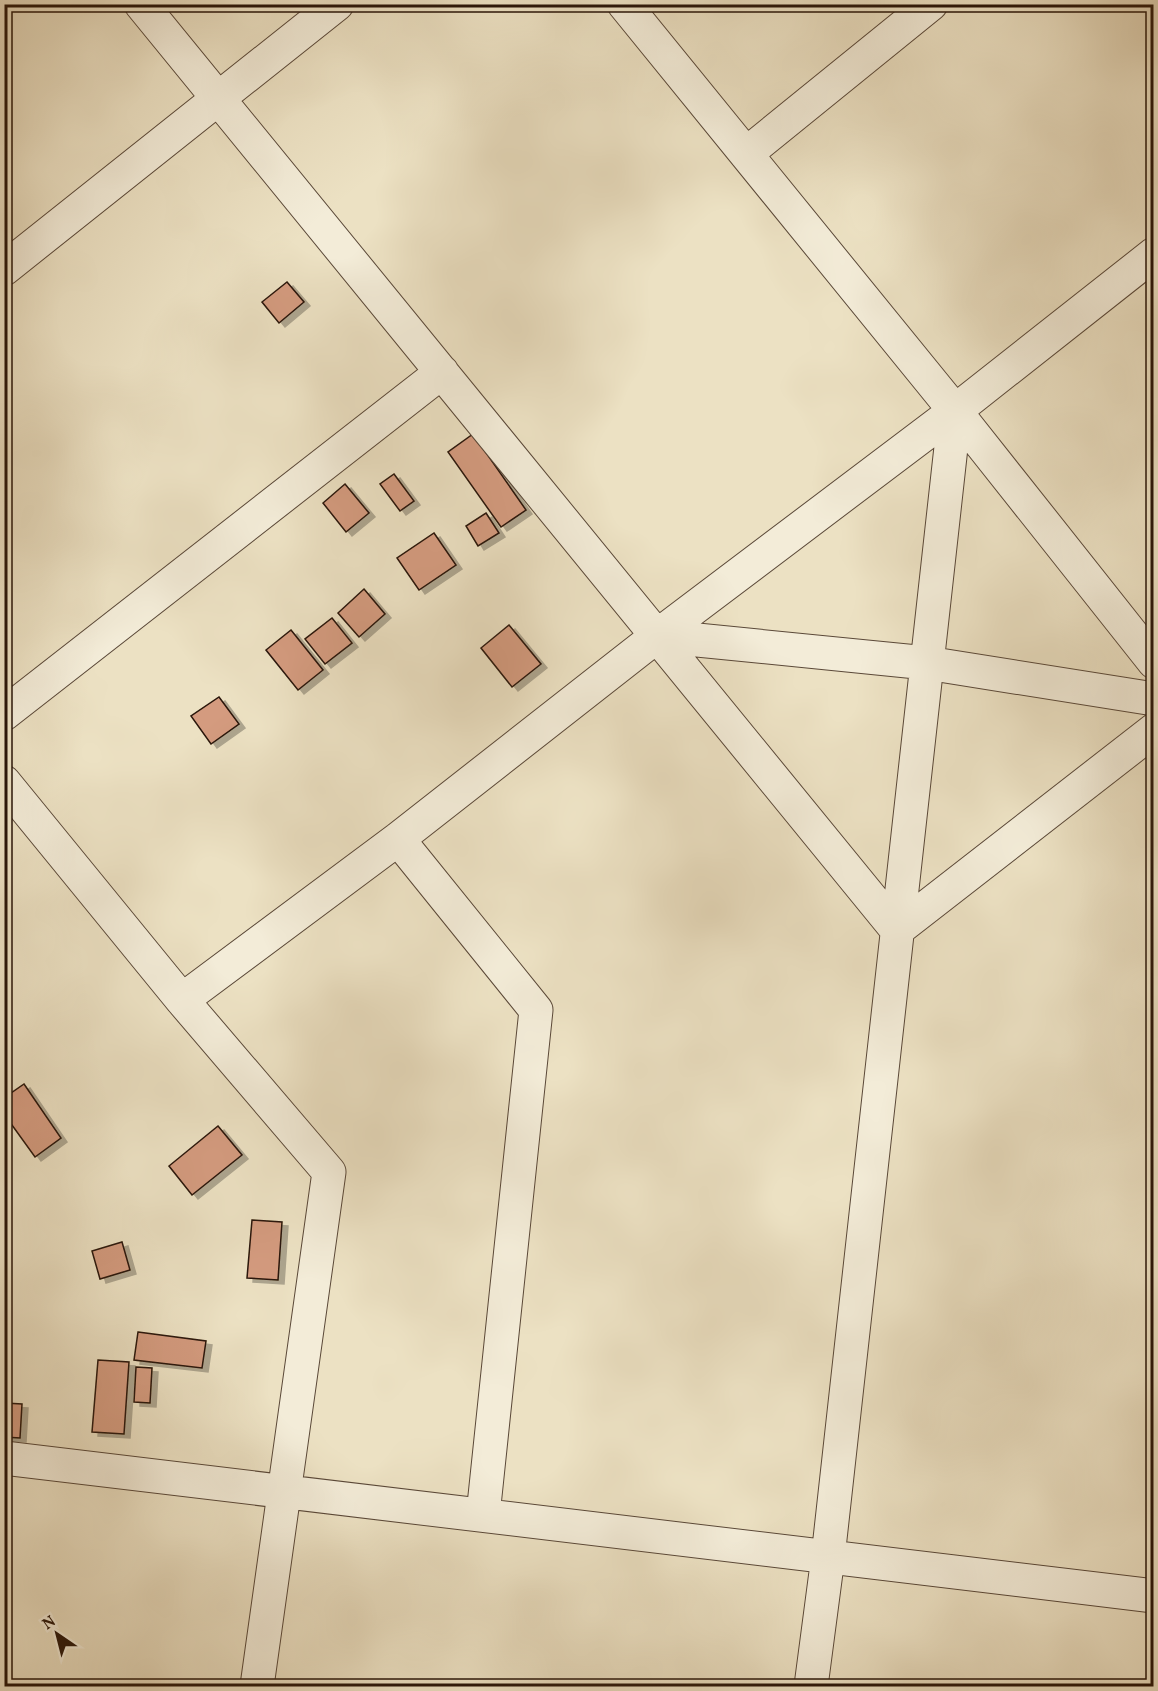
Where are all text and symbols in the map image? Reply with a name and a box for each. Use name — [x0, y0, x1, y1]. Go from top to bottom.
north arrow — [27, 1604, 87, 1664]
text: N — [38, 1611, 61, 1636]

